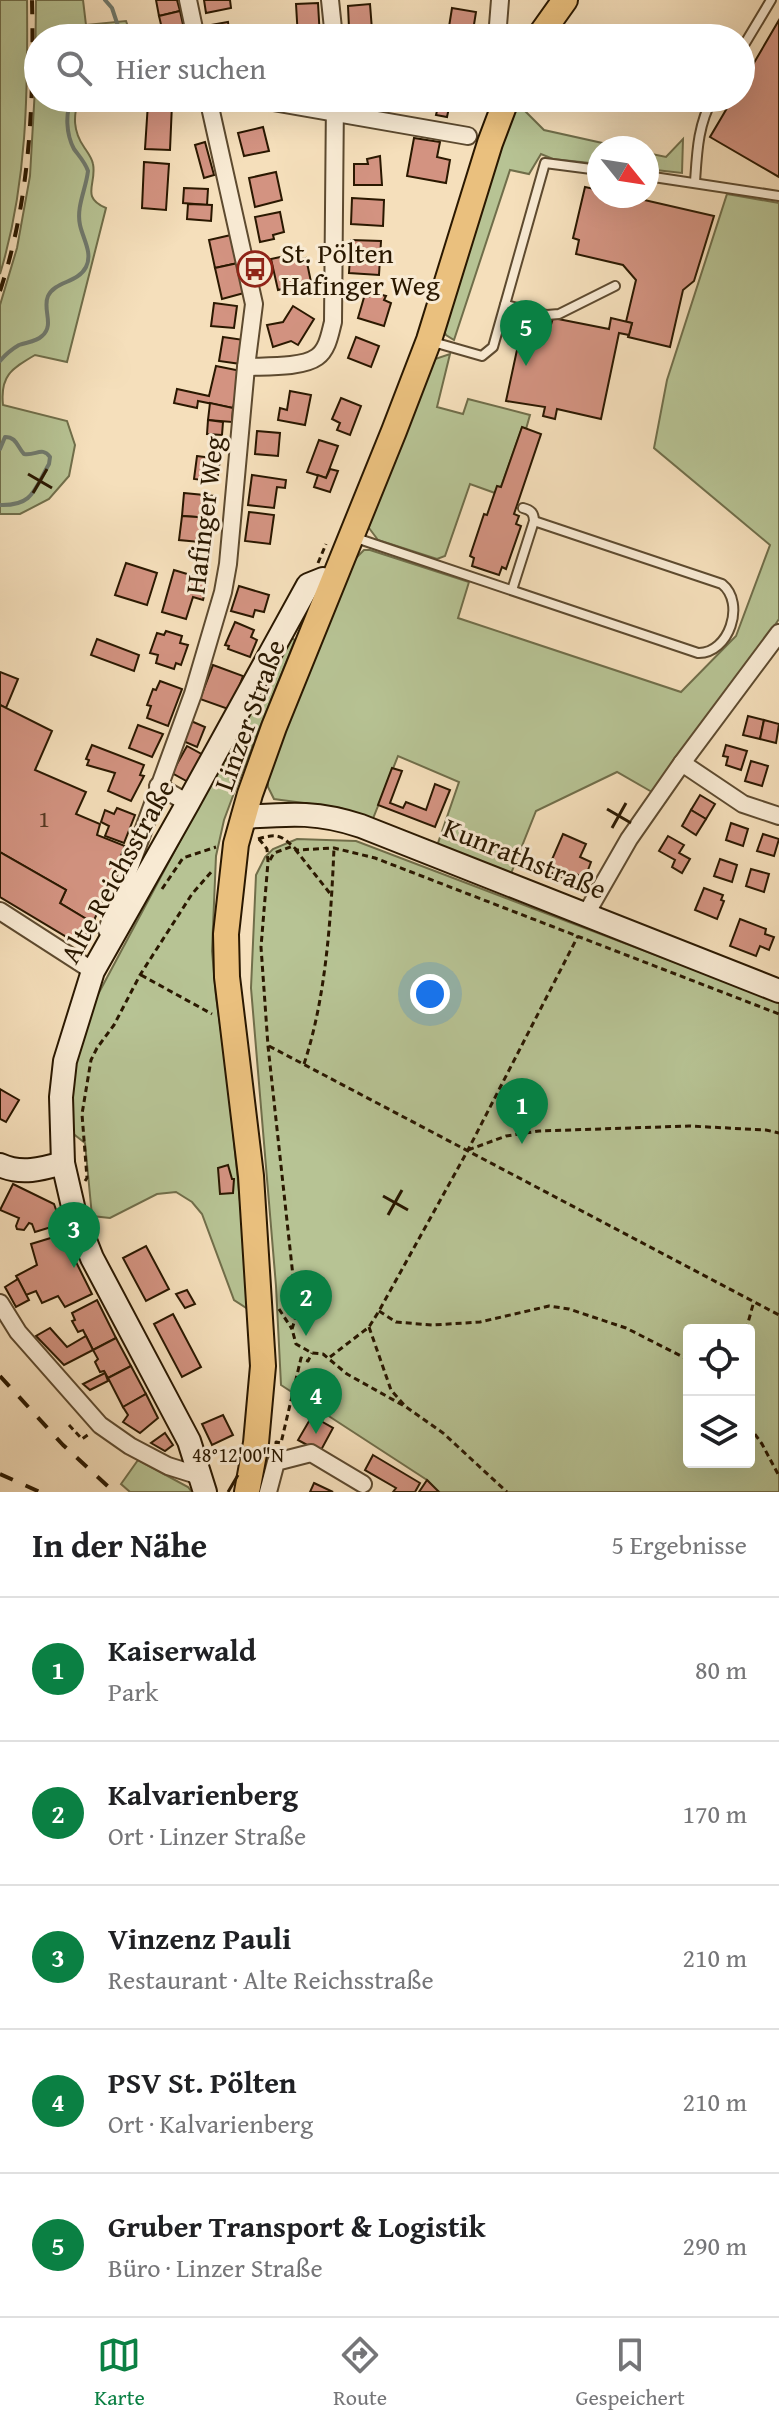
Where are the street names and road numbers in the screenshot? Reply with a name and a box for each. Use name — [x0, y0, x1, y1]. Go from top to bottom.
street label: Hafinger Weg — [173, 433, 234, 596]
street label: Linzer Straße — [202, 634, 295, 796]
street label: Alte Reichsstraße — [49, 771, 184, 970]
street label: Kunrathstraße — [437, 806, 613, 909]

